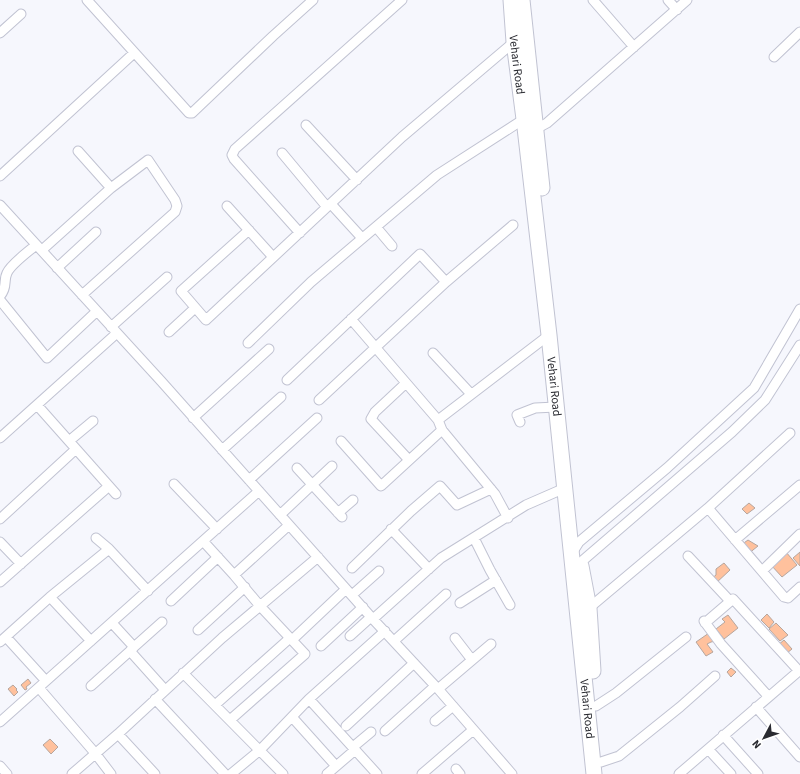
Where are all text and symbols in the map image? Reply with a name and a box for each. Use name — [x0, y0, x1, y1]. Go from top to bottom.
street label: Vehari Road — [505, 34, 529, 95]
street label: Vehari Road — [543, 356, 566, 417]
street label: Vehari Road — [576, 678, 599, 740]
north arrow — [744, 718, 784, 758]
text: N — [749, 737, 765, 752]

